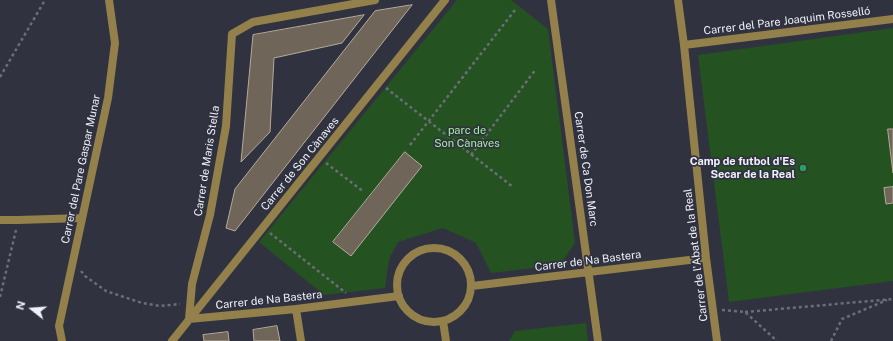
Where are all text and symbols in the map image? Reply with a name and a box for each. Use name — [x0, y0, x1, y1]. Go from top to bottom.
street label: Carrer del Pare Joaquim Rosselló — [703, 4, 871, 38]
street label: Carrer del Pare Gaspar Munar — [59, 93, 103, 245]
street label: Carrer de Maris Stella — [192, 105, 222, 217]
street label: Carrer de Ca Don Marc — [571, 111, 601, 227]
street label: Carrer de Son Cànaves — [258, 115, 342, 213]
park label: parc de Son Cànaves — [434, 124, 500, 150]
place label: Camp de futbol d'Es Secar de la Real — [690, 155, 795, 181]
marker: Camp de futbol d'Es Secar de la Real — [798, 163, 808, 173]
street label: Carrer de l'Abat de la Real — [681, 188, 711, 322]
street label: Carrer de Na Bastera — [534, 248, 642, 274]
street label: Carrer de Na Bastera — [215, 288, 323, 312]
north arrow — [12, 289, 52, 329]
text: N — [14, 300, 28, 311]

